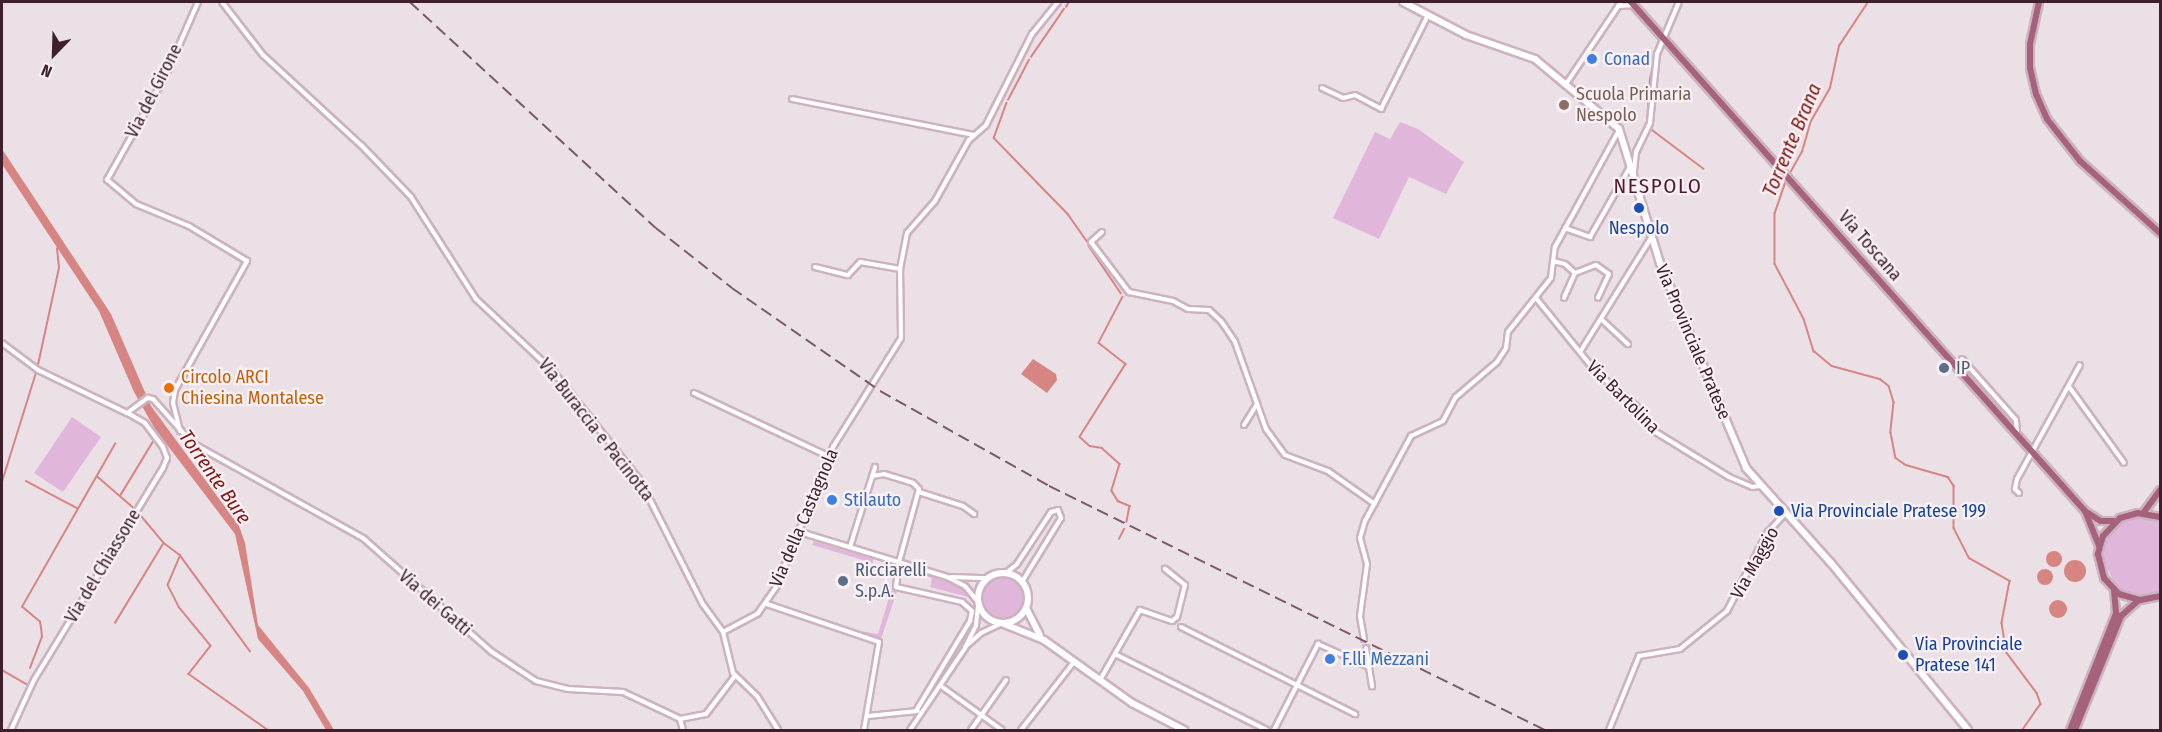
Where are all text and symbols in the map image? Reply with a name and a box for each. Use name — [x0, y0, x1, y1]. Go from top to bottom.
north arrow — [24, 24, 84, 84]
street label: Via del Girone — [121, 40, 187, 142]
place label: Conad — [1604, 48, 1650, 70]
marker: Conad — [1585, 52, 1599, 66]
text: N — [39, 60, 55, 82]
water label: Torrente Brana — [1757, 80, 1827, 200]
place label: Scuola Primaria Nespolo — [1576, 84, 1691, 127]
marker: Scuola Primaria Nespolo — [1557, 98, 1571, 112]
district label: NESPOLO — [1613, 173, 1703, 199]
marker: Nespolo — [1632, 201, 1646, 215]
street label: Via Toscana — [1834, 207, 1906, 285]
place label: Nespolo — [1609, 217, 1669, 239]
street label: Via Provinciale Pratese — [1651, 261, 1735, 423]
street label: Via Buraccia e Pacinotta — [534, 354, 658, 506]
street label: Via Bartolina — [1582, 356, 1664, 438]
place label: IP — [1956, 357, 1970, 379]
marker: IP — [1937, 361, 1951, 375]
place label: Circolo ARCI Chiesina Montalese — [181, 367, 324, 410]
marker: Circolo ARCI Chiesina Montalese — [162, 381, 176, 395]
water label: Torrente Bure — [174, 425, 256, 529]
street label: Via della Castagnola — [765, 445, 843, 591]
place label: Stilauto — [844, 489, 901, 511]
marker: Stilauto — [825, 493, 839, 507]
place label: Via Provinciale Pratese 199 — [1791, 500, 1986, 522]
marker: Via Provinciale Pratese 199 — [1772, 504, 1786, 518]
street label: Via del Chiassone — [61, 505, 145, 627]
street label: Via Maggio — [1726, 523, 1784, 603]
place label: Ricciarelli S.p.A. — [855, 560, 926, 602]
street label: Via dei Gatti — [394, 565, 476, 641]
marker: Ricciarelli S.p.A. — [836, 574, 850, 588]
place label: Via Provinciale Pratese 141 — [1915, 634, 2022, 676]
place label: F.lli Mezzani — [1342, 648, 1429, 670]
marker: Via Provinciale Pratese 141 — [1896, 648, 1910, 662]
marker: F.lli Mezzani — [1323, 652, 1337, 666]

